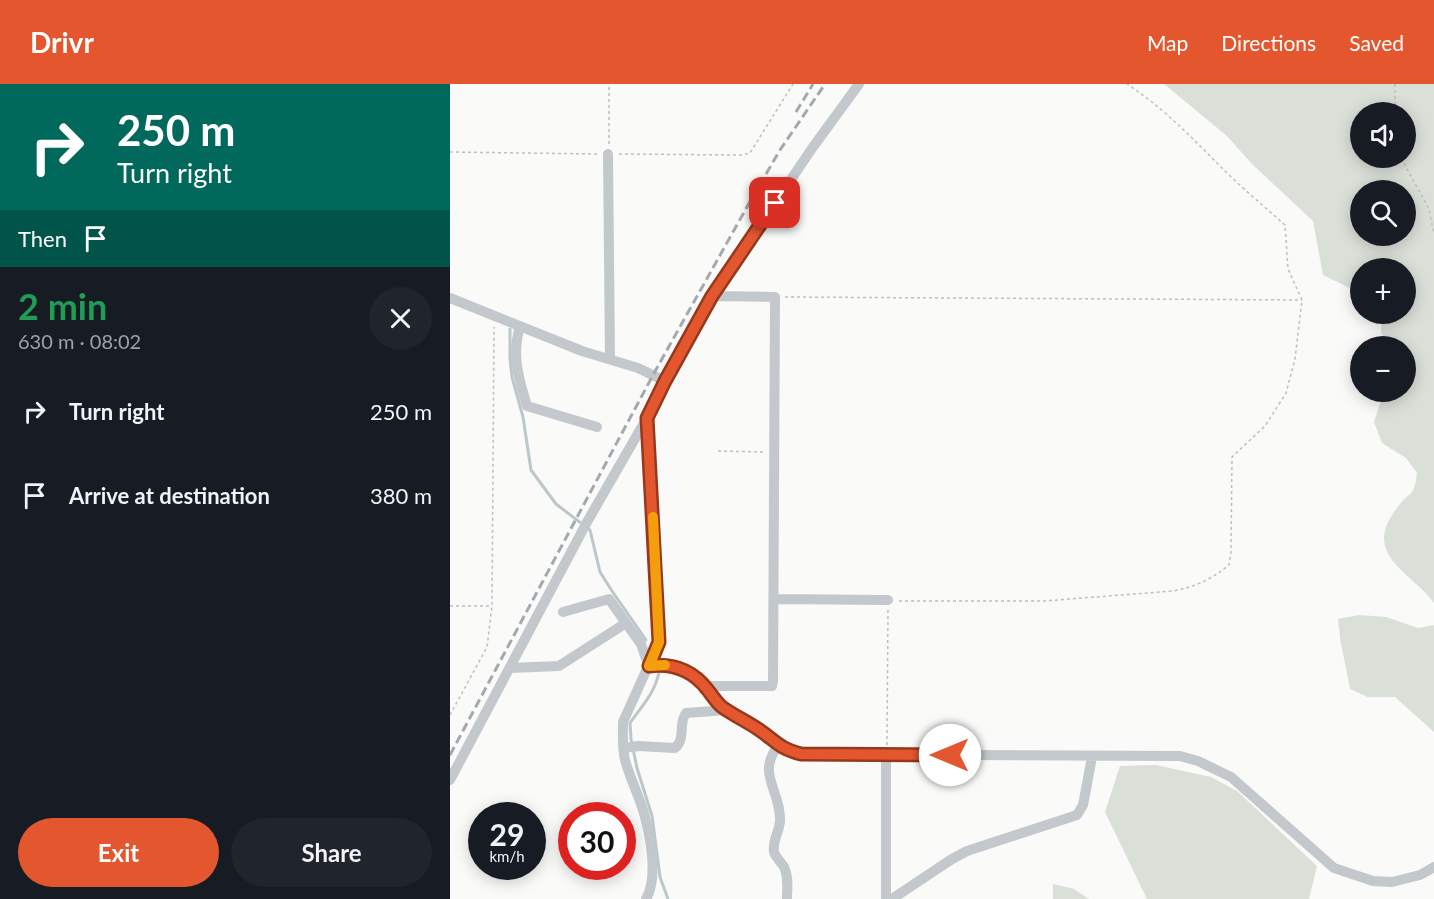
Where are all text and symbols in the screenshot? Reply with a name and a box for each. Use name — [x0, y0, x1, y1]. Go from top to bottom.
text: Drivr — [30, 25, 94, 59]
text: Map — [1147, 30, 1188, 55]
text: Directions — [1221, 30, 1316, 55]
text: Saved — [1349, 30, 1404, 55]
map controls — [1350, 102, 1416, 402]
button: sound — [1350, 102, 1416, 168]
text: 250 m — [117, 105, 235, 155]
icon: right — [18, 108, 96, 186]
text: Turn right — [117, 156, 232, 189]
pin — [749, 177, 800, 228]
button: search — [1350, 180, 1416, 246]
icon: arrive — [758, 186, 791, 219]
icon: arrive — [79, 222, 112, 255]
text: Then — [18, 225, 67, 252]
button: + — [1350, 258, 1416, 324]
text: 2 min — [18, 284, 107, 328]
button: close — [369, 287, 432, 350]
text: 630 m · 08:02 — [18, 329, 141, 353]
button: − — [1350, 336, 1416, 402]
icon: right — [18, 395, 51, 428]
text: Turn right — [69, 398, 164, 425]
text: 250 m — [370, 398, 432, 425]
icon: arrive — [18, 479, 51, 512]
text: Arrive at destination — [69, 482, 270, 509]
text: 380 m — [370, 482, 432, 509]
position arrow — [918, 723, 982, 787]
speed limit sign: 30 — [558, 802, 636, 880]
text: 29 — [490, 816, 524, 852]
button: Exit — [18, 818, 219, 887]
button: Share — [231, 818, 432, 887]
text: km/h — [489, 847, 525, 865]

